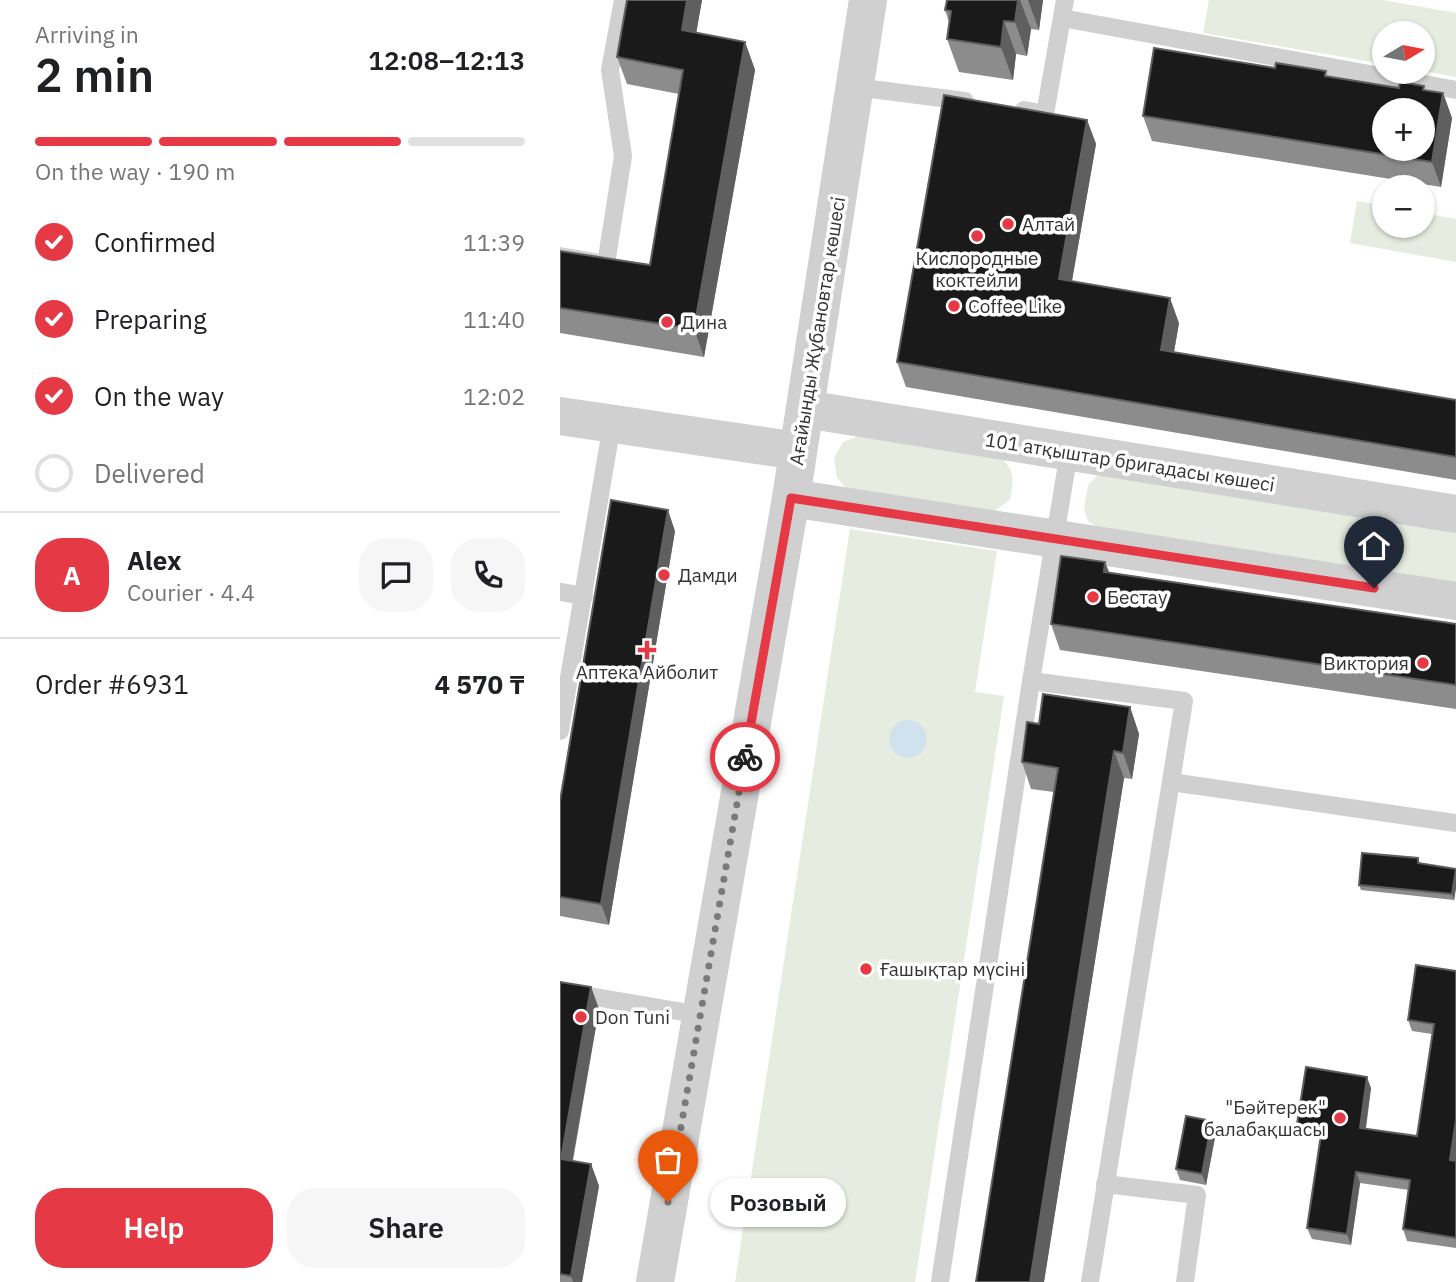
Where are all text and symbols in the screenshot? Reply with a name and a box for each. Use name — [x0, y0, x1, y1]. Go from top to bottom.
text: Arriving in — [35, 19, 139, 49]
north arrow — [1372, 21, 1435, 84]
map controls — [1372, 21, 1435, 238]
text: 12:08–12:13 — [368, 43, 525, 77]
text: 2 min — [35, 45, 154, 105]
button: + — [1372, 98, 1435, 161]
text: On the way · 190 m — [35, 156, 235, 186]
button: − — [1372, 175, 1435, 238]
street label: Ағайынды Жұбановтар көшесі — [784, 195, 850, 467]
place label: Алтай — [1022, 212, 1075, 236]
marker: Алтай — [1000, 216, 1016, 232]
icon: check — [35, 223, 73, 261]
text: Confirmed — [94, 225, 216, 259]
text: 11:39 — [463, 227, 525, 257]
marker: Кислородные коктейли — [969, 228, 985, 244]
place label: Кислородные коктейли — [916, 246, 1038, 292]
place label: Coffee Like — [968, 294, 1062, 318]
marker: Coffee Like — [946, 298, 962, 314]
icon: check — [35, 300, 73, 338]
text: Preparing — [94, 302, 207, 336]
text: 11:40 — [463, 304, 525, 334]
place label: Дина — [681, 310, 727, 334]
marker: Дина — [659, 314, 675, 330]
icon: check — [35, 377, 73, 415]
text: On the way — [94, 379, 224, 413]
text: 12:02 — [463, 381, 525, 411]
street label: 101 атқыштар бригадасы көшесі — [984, 427, 1276, 497]
text: Delivered — [94, 456, 205, 490]
pin — [1344, 516, 1404, 588]
icon: home — [1355, 527, 1393, 565]
button: chat — [359, 538, 433, 612]
button: phone — [451, 538, 525, 612]
text: Alex — [127, 543, 181, 577]
text: A — [63, 558, 81, 592]
place label: Дамди — [678, 563, 738, 587]
marker: Дамди — [656, 567, 672, 583]
text: Courier · 4.4 — [127, 577, 255, 607]
place label: Бестау — [1107, 585, 1168, 609]
marker: Бестау — [1085, 589, 1101, 605]
marker: Аптека Айболит — [639, 642, 655, 658]
place label: Виктория — [1323, 651, 1409, 675]
marker: Виктория — [1415, 655, 1431, 671]
place label: Аптека Айболит — [576, 660, 718, 684]
text: Order #6931 — [35, 667, 189, 701]
text: 4 570 ₸ — [435, 667, 525, 701]
courier — [710, 722, 780, 792]
icon: bike — [726, 738, 764, 776]
place label: Ғашықтар мүсіні — [880, 957, 1025, 981]
marker: Ғашықтар мүсіні — [858, 961, 874, 977]
place label: Don Tuni — [595, 1005, 670, 1029]
marker: Don Tuni — [573, 1009, 589, 1025]
place label: "Бәйтерек" балабақшасы — [1204, 1095, 1326, 1141]
marker: "Бәйтерек" балабақшасы — [1332, 1110, 1348, 1126]
pin — [638, 1130, 698, 1202]
icon: bag — [649, 1141, 687, 1179]
callout: Розовый — [710, 1178, 846, 1226]
text: Розовый — [729, 1187, 827, 1217]
button: Help — [35, 1188, 273, 1268]
button: Share — [287, 1188, 525, 1268]

